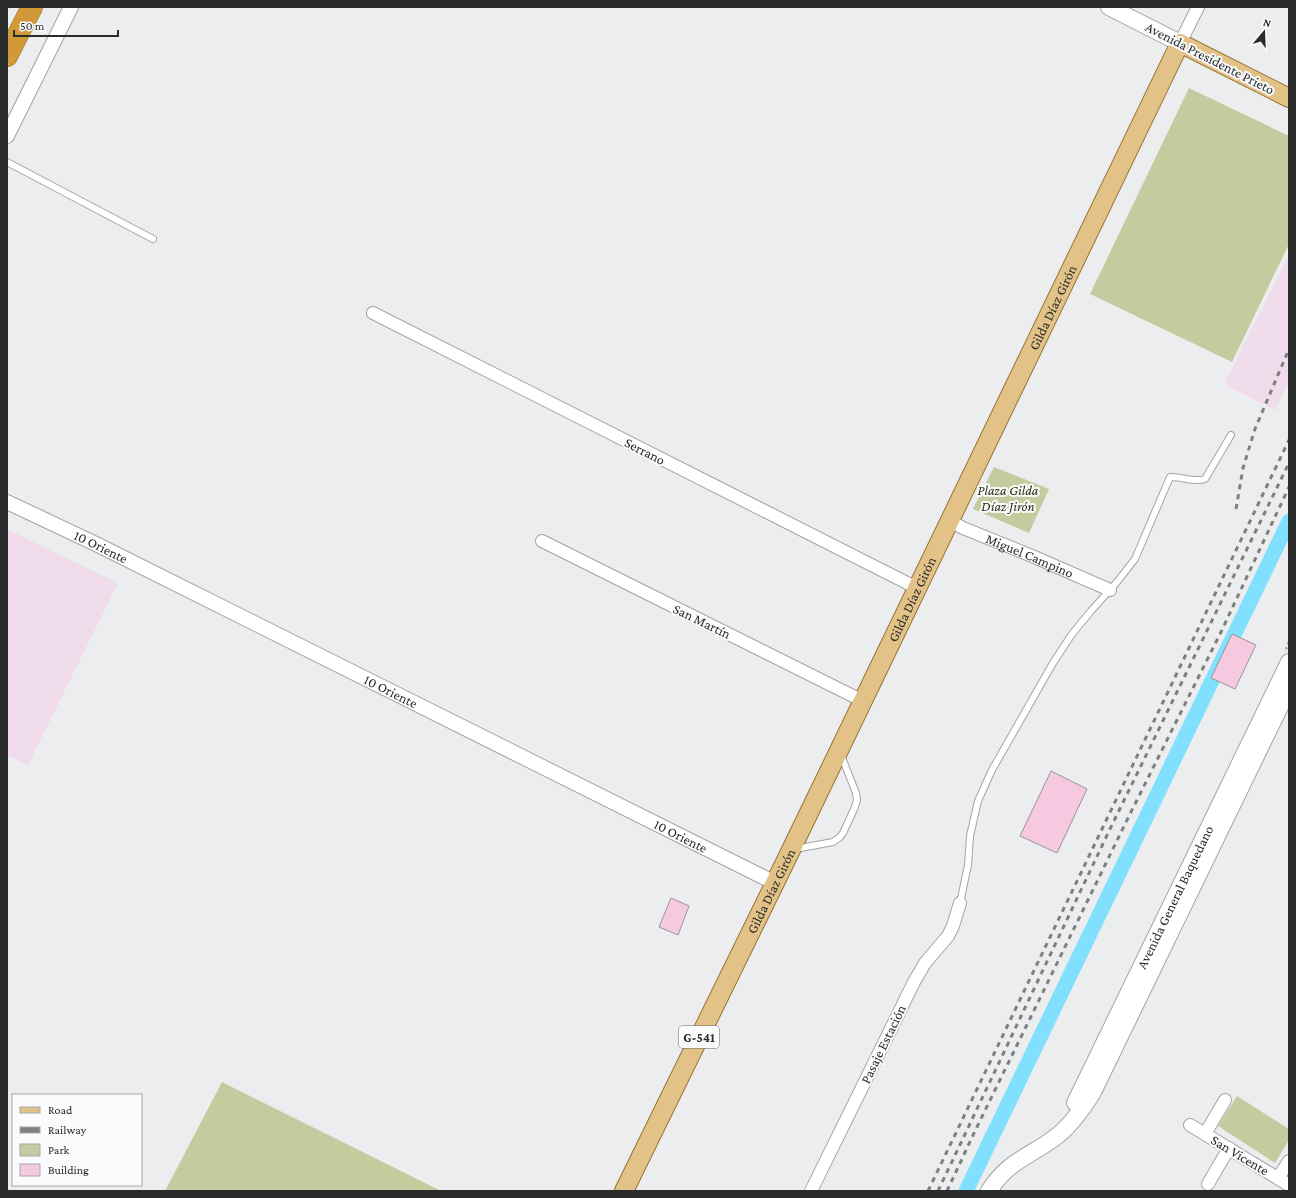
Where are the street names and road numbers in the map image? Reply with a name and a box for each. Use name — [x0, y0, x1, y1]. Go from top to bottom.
street label: Avenida Presidente Prieto — [1143, 19, 1277, 97]
street label: Gilda Díaz Girón — [1025, 262, 1080, 353]
street label: Serrano — [622, 434, 668, 468]
street label: 10 Oriente — [72, 527, 130, 567]
street label: Miguel Campino — [984, 530, 1076, 581]
street label: Gilda Díaz Girón — [885, 554, 939, 644]
street label: San Martín — [671, 600, 734, 642]
street label: 10 Oriente — [362, 671, 420, 711]
street label: 10 Oriente — [651, 816, 710, 856]
street label: Avenida General Baquedano — [1133, 823, 1217, 971]
street label: Gilda Díaz Girón — [743, 846, 799, 936]
street label: Pasaje Estación — [857, 1002, 910, 1086]
road number: G-541 — [679, 1026, 719, 1048]
street label: San Vicente — [1208, 1131, 1272, 1179]

